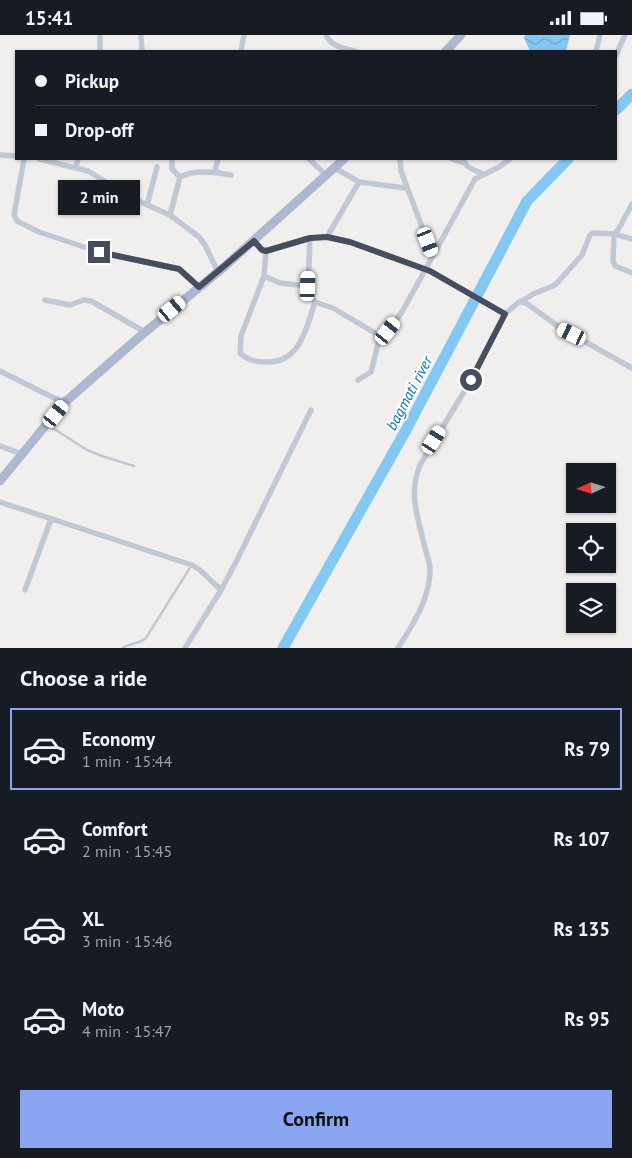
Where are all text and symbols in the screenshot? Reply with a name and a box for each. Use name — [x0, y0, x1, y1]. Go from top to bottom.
text: 15:41 — [25, 6, 73, 30]
text: Pickup — [65, 69, 119, 93]
text: Drop-off — [65, 118, 133, 142]
callout: 2 min — [58, 179, 140, 215]
text: 2 min — [79, 187, 119, 207]
car — [415, 225, 440, 259]
route end — [88, 241, 110, 263]
car — [299, 271, 316, 301]
car — [155, 294, 188, 324]
car — [372, 315, 403, 347]
car — [555, 321, 588, 347]
water label: bagmati river — [382, 352, 437, 433]
route start — [460, 369, 482, 391]
car — [40, 398, 71, 430]
car — [419, 423, 448, 457]
north arrow — [566, 463, 616, 513]
map controls — [566, 463, 616, 633]
button: locate — [566, 523, 616, 573]
button: layers — [566, 583, 616, 633]
text: Choose a ride — [20, 664, 147, 692]
icon: car — [22, 727, 67, 772]
text: Economy — [82, 727, 155, 751]
text: Rs 79 — [564, 737, 610, 761]
text: 1 min · 15:44 — [82, 751, 172, 771]
icon: car — [22, 817, 67, 862]
text: Comfort — [82, 817, 148, 841]
text: Rs 107 — [553, 827, 610, 851]
text: 2 min · 15:45 — [82, 841, 172, 861]
icon: car — [22, 907, 67, 952]
text: XL — [82, 907, 104, 931]
text: Rs 135 — [553, 917, 610, 941]
text: 3 min · 15:46 — [82, 931, 172, 951]
icon: car — [22, 997, 67, 1042]
text: Moto — [82, 997, 124, 1021]
text: Rs 95 — [564, 1007, 610, 1031]
text: 4 min · 15:47 — [82, 1021, 172, 1041]
button: Confirm — [20, 1090, 612, 1148]

